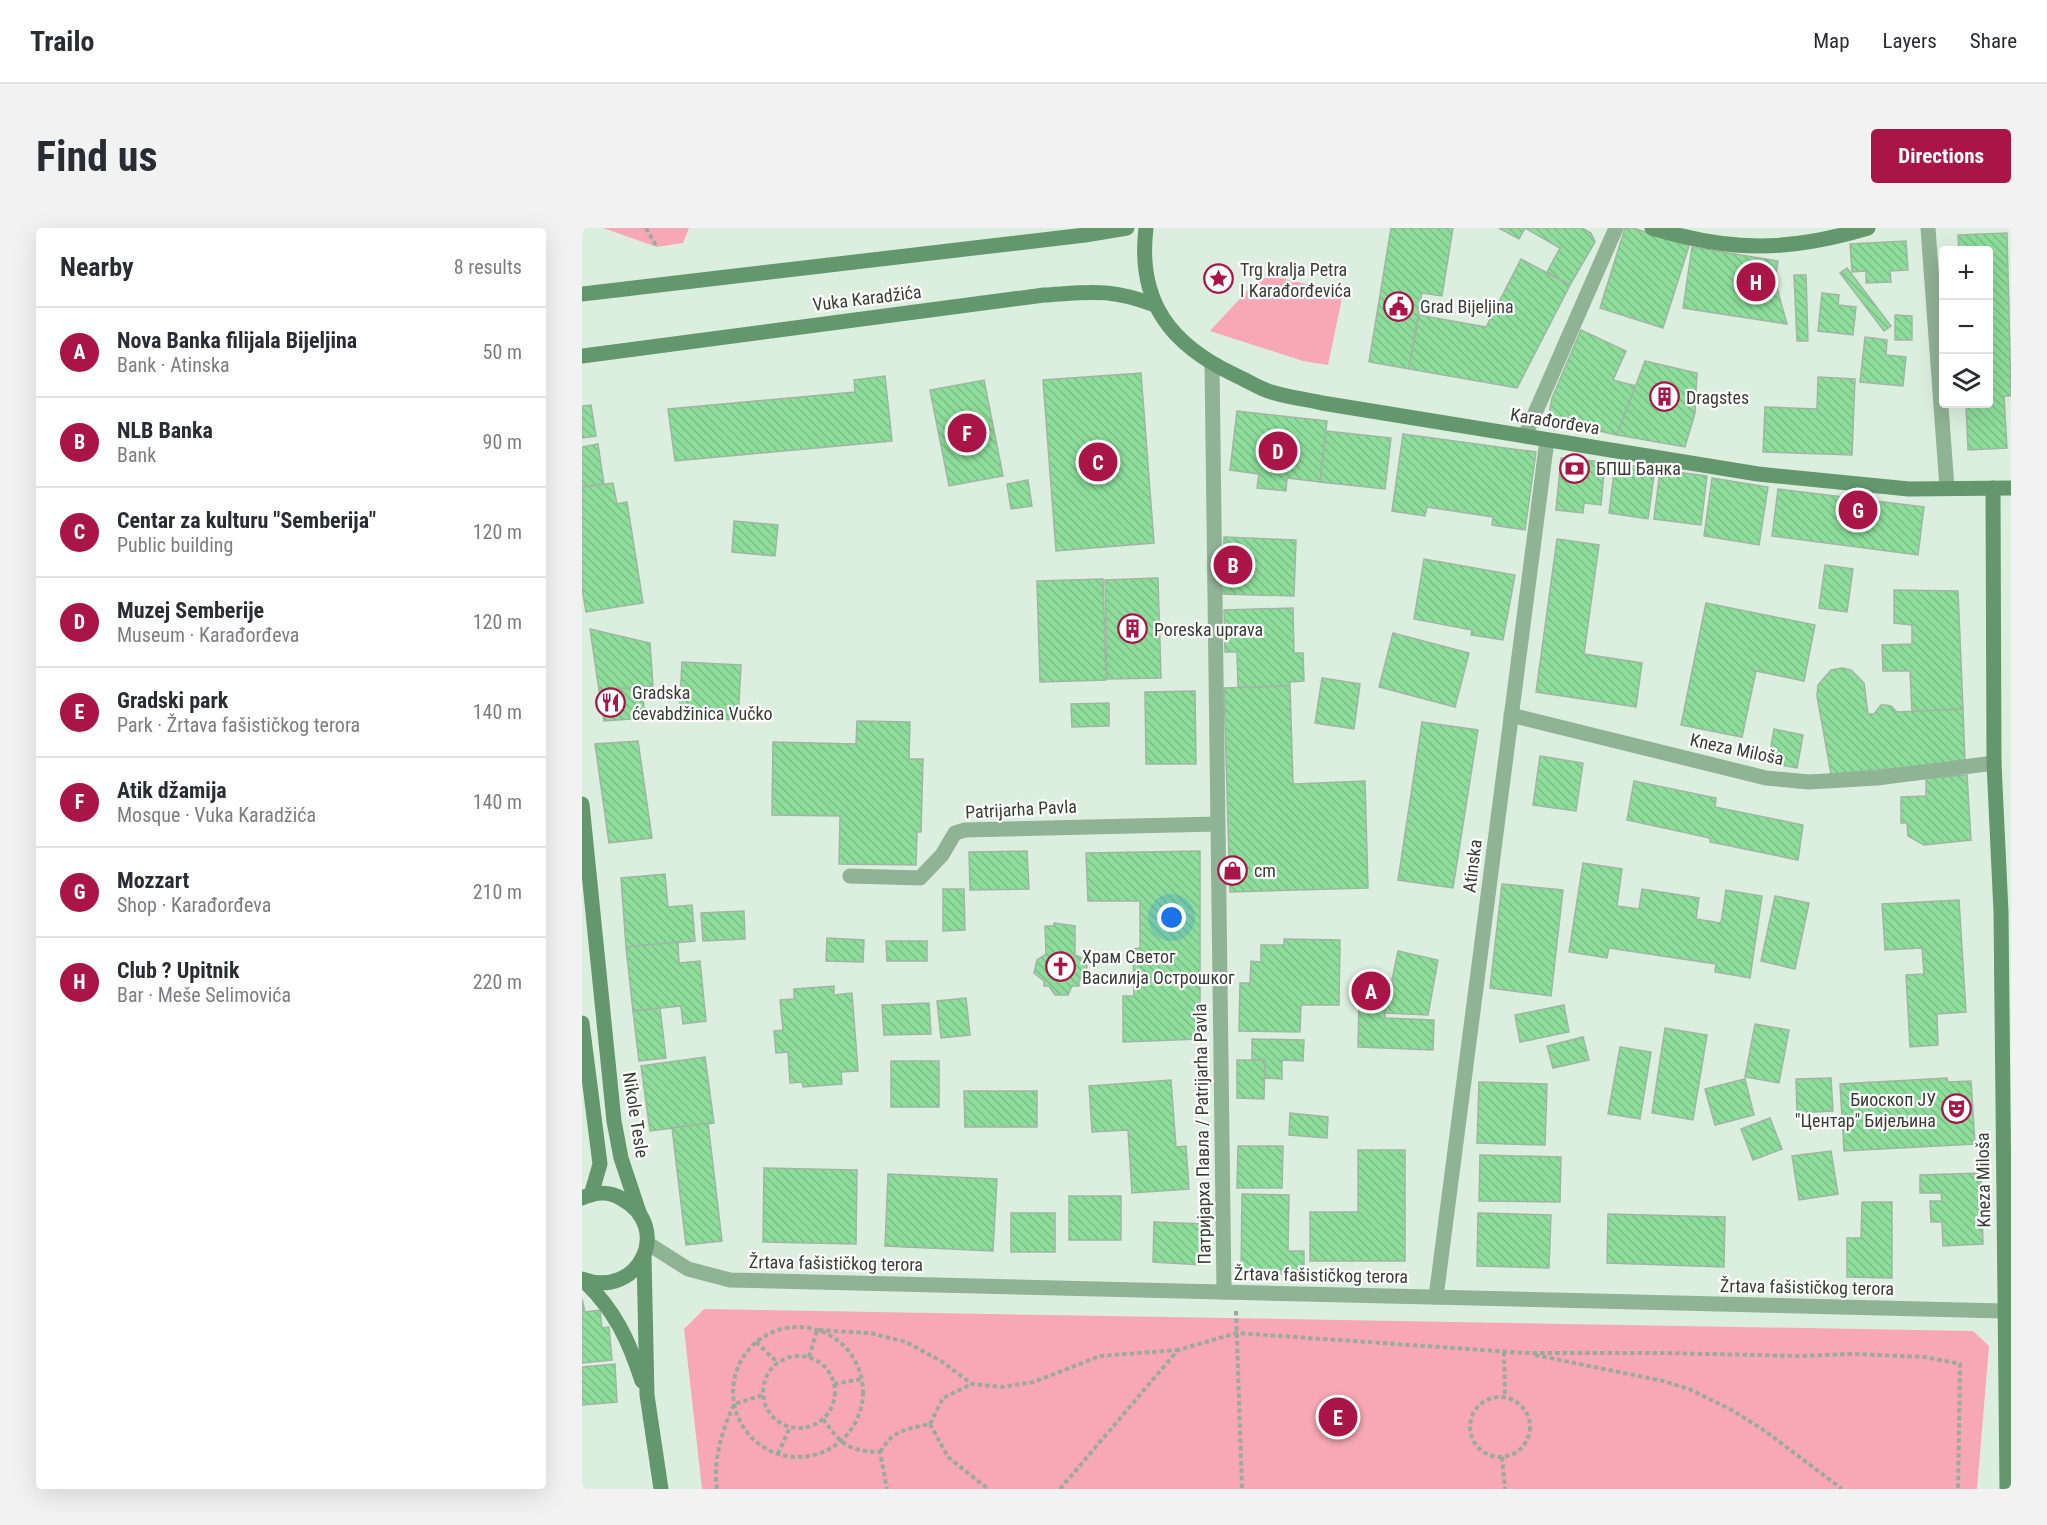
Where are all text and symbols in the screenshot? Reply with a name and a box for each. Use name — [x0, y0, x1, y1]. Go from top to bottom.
text: Trailo — [30, 25, 94, 58]
text: Map — [1813, 29, 1850, 53]
text: Layers — [1883, 29, 1937, 53]
text: Share — [1970, 29, 2017, 53]
button: Directions — [1871, 129, 2011, 183]
text: Find us — [36, 132, 157, 181]
map controls — [1939, 246, 1993, 408]
button: + — [1939, 246, 1993, 300]
text: Nearby — [60, 252, 134, 282]
text: 8 results — [454, 255, 522, 279]
place label: Trg kralja Petra I Karađorđevića — [1240, 259, 1352, 301]
pin: H — [1736, 260, 1776, 304]
place icon: Trg kralja Petra I Karađorđevića — [1203, 263, 1235, 295]
street label: Vuka Karadžića — [811, 281, 923, 315]
public building icon: Grad Bijeljina — [1383, 290, 1415, 322]
place label: Grad Bijeljina — [1420, 296, 1514, 317]
button: − — [1939, 300, 1993, 354]
text: Nova Banka filijala Bijeljina — [117, 328, 357, 353]
text: A — [74, 340, 85, 364]
text: 50 m — [483, 340, 522, 364]
text: Bank · Atinska — [117, 353, 230, 377]
button: layers — [1939, 354, 1993, 408]
building icon: Dragstes — [1649, 381, 1681, 413]
place label: Dragstes — [1686, 387, 1749, 408]
street label: Karađorđeva — [1509, 404, 1601, 438]
pin: F — [948, 410, 986, 456]
text: NLB Banka — [117, 418, 213, 443]
pin: D — [1258, 428, 1298, 474]
text: B — [74, 430, 85, 454]
text: 90 m — [483, 430, 522, 454]
pin: C — [1078, 440, 1118, 484]
text: Bank — [117, 443, 156, 467]
bank icon: БПШ Банка — [1559, 452, 1591, 484]
place label: БПШ Банка — [1596, 458, 1681, 479]
pin: G — [1838, 488, 1878, 532]
text: Centar za kulturu "Semberija" — [117, 508, 376, 533]
text: C — [74, 520, 85, 544]
text: 120 m — [473, 520, 522, 544]
text: Public building — [117, 533, 233, 557]
pin: B — [1214, 542, 1252, 588]
text: Muzej Semberije — [117, 598, 264, 623]
text: D — [74, 610, 85, 634]
text: 120 m — [473, 610, 522, 634]
building icon: Poreska uprava — [1117, 613, 1149, 645]
place label: Poreska uprava — [1154, 619, 1263, 640]
text: Museum · Karađorđeva — [117, 623, 299, 647]
place label: Gradska ćevabdžinica Vučko — [632, 682, 773, 724]
restaurant icon: Gradska ćevabdžinica Vučko — [595, 686, 627, 718]
text: Gradski park — [117, 688, 228, 713]
text: E — [75, 700, 84, 724]
text: 140 m — [473, 700, 522, 724]
text: Park · Žrtava fašističkog terora — [117, 713, 360, 737]
street label: Kneza Miloša — [1688, 729, 1786, 769]
text: Atik džamija — [117, 778, 227, 803]
text: F — [75, 790, 84, 814]
text: 140 m — [473, 790, 522, 814]
street label: Patrijarha Pavla — [965, 796, 1077, 822]
text: Mosque · Vuka Karadžića — [117, 803, 316, 827]
street label: Atinska — [1458, 838, 1486, 894]
shop icon: cm — [1217, 854, 1249, 886]
place label: cm — [1254, 860, 1276, 881]
text: Mozzart — [117, 868, 189, 893]
text: G — [74, 880, 85, 904]
text: 210 m — [473, 880, 522, 904]
text: Shop · Karađorđeva — [117, 893, 271, 917]
your location — [1157, 903, 1186, 932]
place label: Храм Светог Василија Острошког — [1082, 946, 1235, 988]
church icon: Храм Светог Василија Острошког — [1045, 950, 1077, 982]
text: Club ? Upitnik — [117, 958, 239, 983]
pin: A — [1352, 968, 1390, 1014]
text: H — [73, 970, 86, 994]
text: 220 m — [473, 970, 522, 994]
text: Bar · Meše Selimovića — [117, 983, 291, 1007]
street label: Патријарха Павла / Patrijarha Pavla — [1189, 1003, 1215, 1265]
street label: Nikole Tesle — [619, 1071, 653, 1159]
place label: Биоскоп ЈУ "Центар" Бијељина — [1795, 1089, 1936, 1131]
theatre icon: Биоскоп ЈУ "Центар" Бијељина — [1941, 1093, 1973, 1125]
street label: Kneza Miloša — [1972, 1132, 1994, 1228]
street label: Žrtava fašističkog terora — [749, 1251, 923, 1275]
street label: Žrtava fašističkog terora — [1234, 1263, 1408, 1287]
street label: Žrtava fašističkog terora — [1720, 1275, 1894, 1299]
pin: E — [1318, 1394, 1358, 1440]

